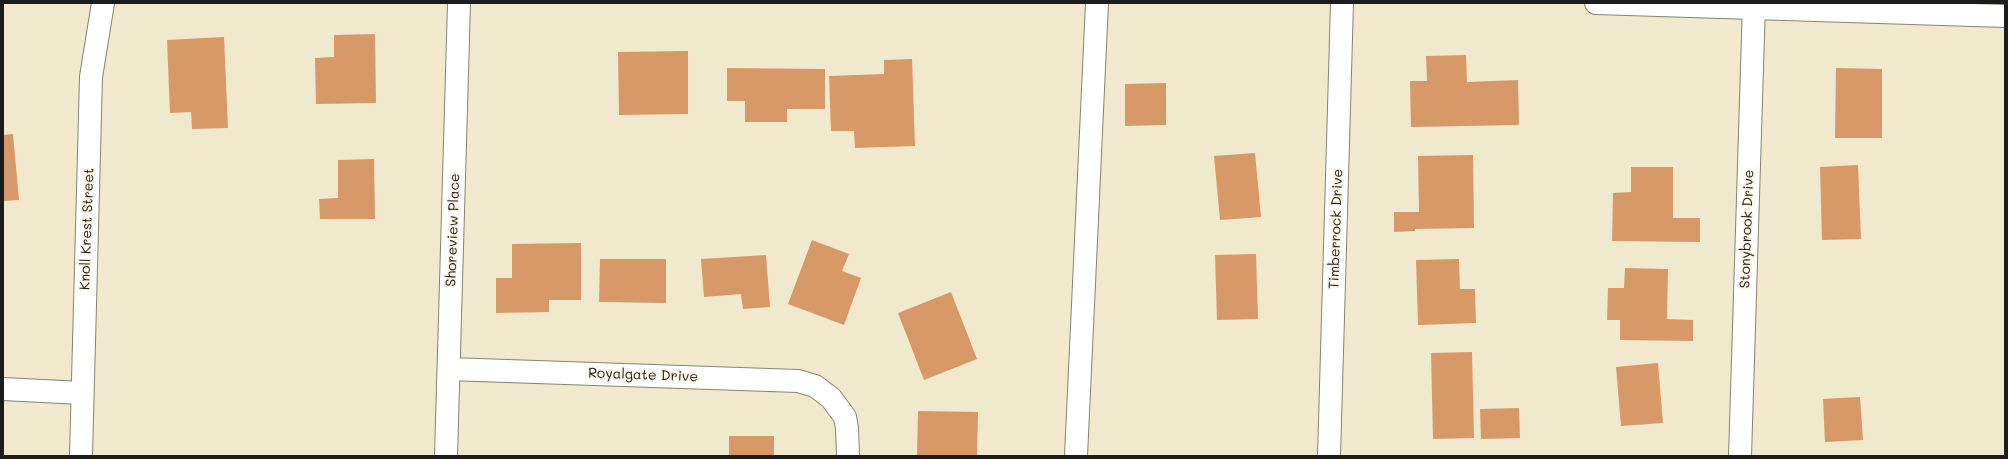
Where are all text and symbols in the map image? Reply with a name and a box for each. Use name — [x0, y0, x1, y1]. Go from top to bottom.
street label: Knoll Krest Street — [76, 168, 98, 290]
street label: Timberrock Drive — [1326, 169, 1346, 289]
street label: Stonybrook Drive — [1737, 169, 1757, 289]
street label: Shoreview Place — [443, 173, 463, 287]
street label: Royalgate Drive — [588, 365, 698, 385]

